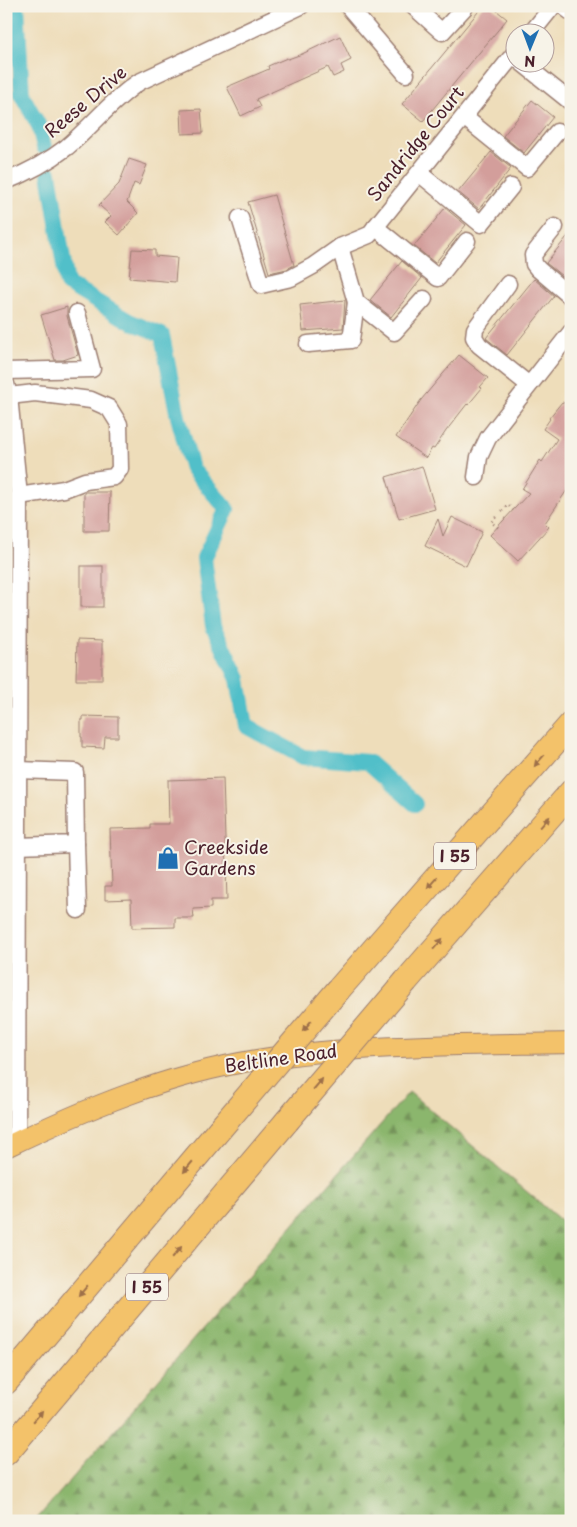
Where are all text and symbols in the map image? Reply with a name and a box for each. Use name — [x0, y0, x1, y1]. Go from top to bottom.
north arrow — [504, 22, 554, 72]
text: N — [524, 51, 535, 72]
street label: Reese Drive — [38, 58, 132, 143]
street label: Sandridge Court — [360, 80, 470, 207]
one-way arrow — [533, 754, 544, 767]
one-way arrow — [539, 816, 551, 828]
place label: Creekside Gardens — [184, 833, 269, 881]
road number: I 55 — [434, 842, 476, 869]
shop icon: Creekside Gardens — [155, 845, 181, 871]
one-way arrow — [426, 876, 437, 889]
one-way arrow — [432, 938, 443, 951]
one-way arrow — [302, 1019, 313, 1032]
street label: Beltline Road — [223, 1036, 339, 1079]
one-way arrow — [313, 1077, 324, 1090]
one-way arrow — [182, 1161, 194, 1173]
one-way arrow — [171, 1245, 182, 1258]
road number: I 55 — [126, 1274, 168, 1300]
one-way arrow — [77, 1285, 89, 1297]
one-way arrow — [32, 1409, 43, 1422]

